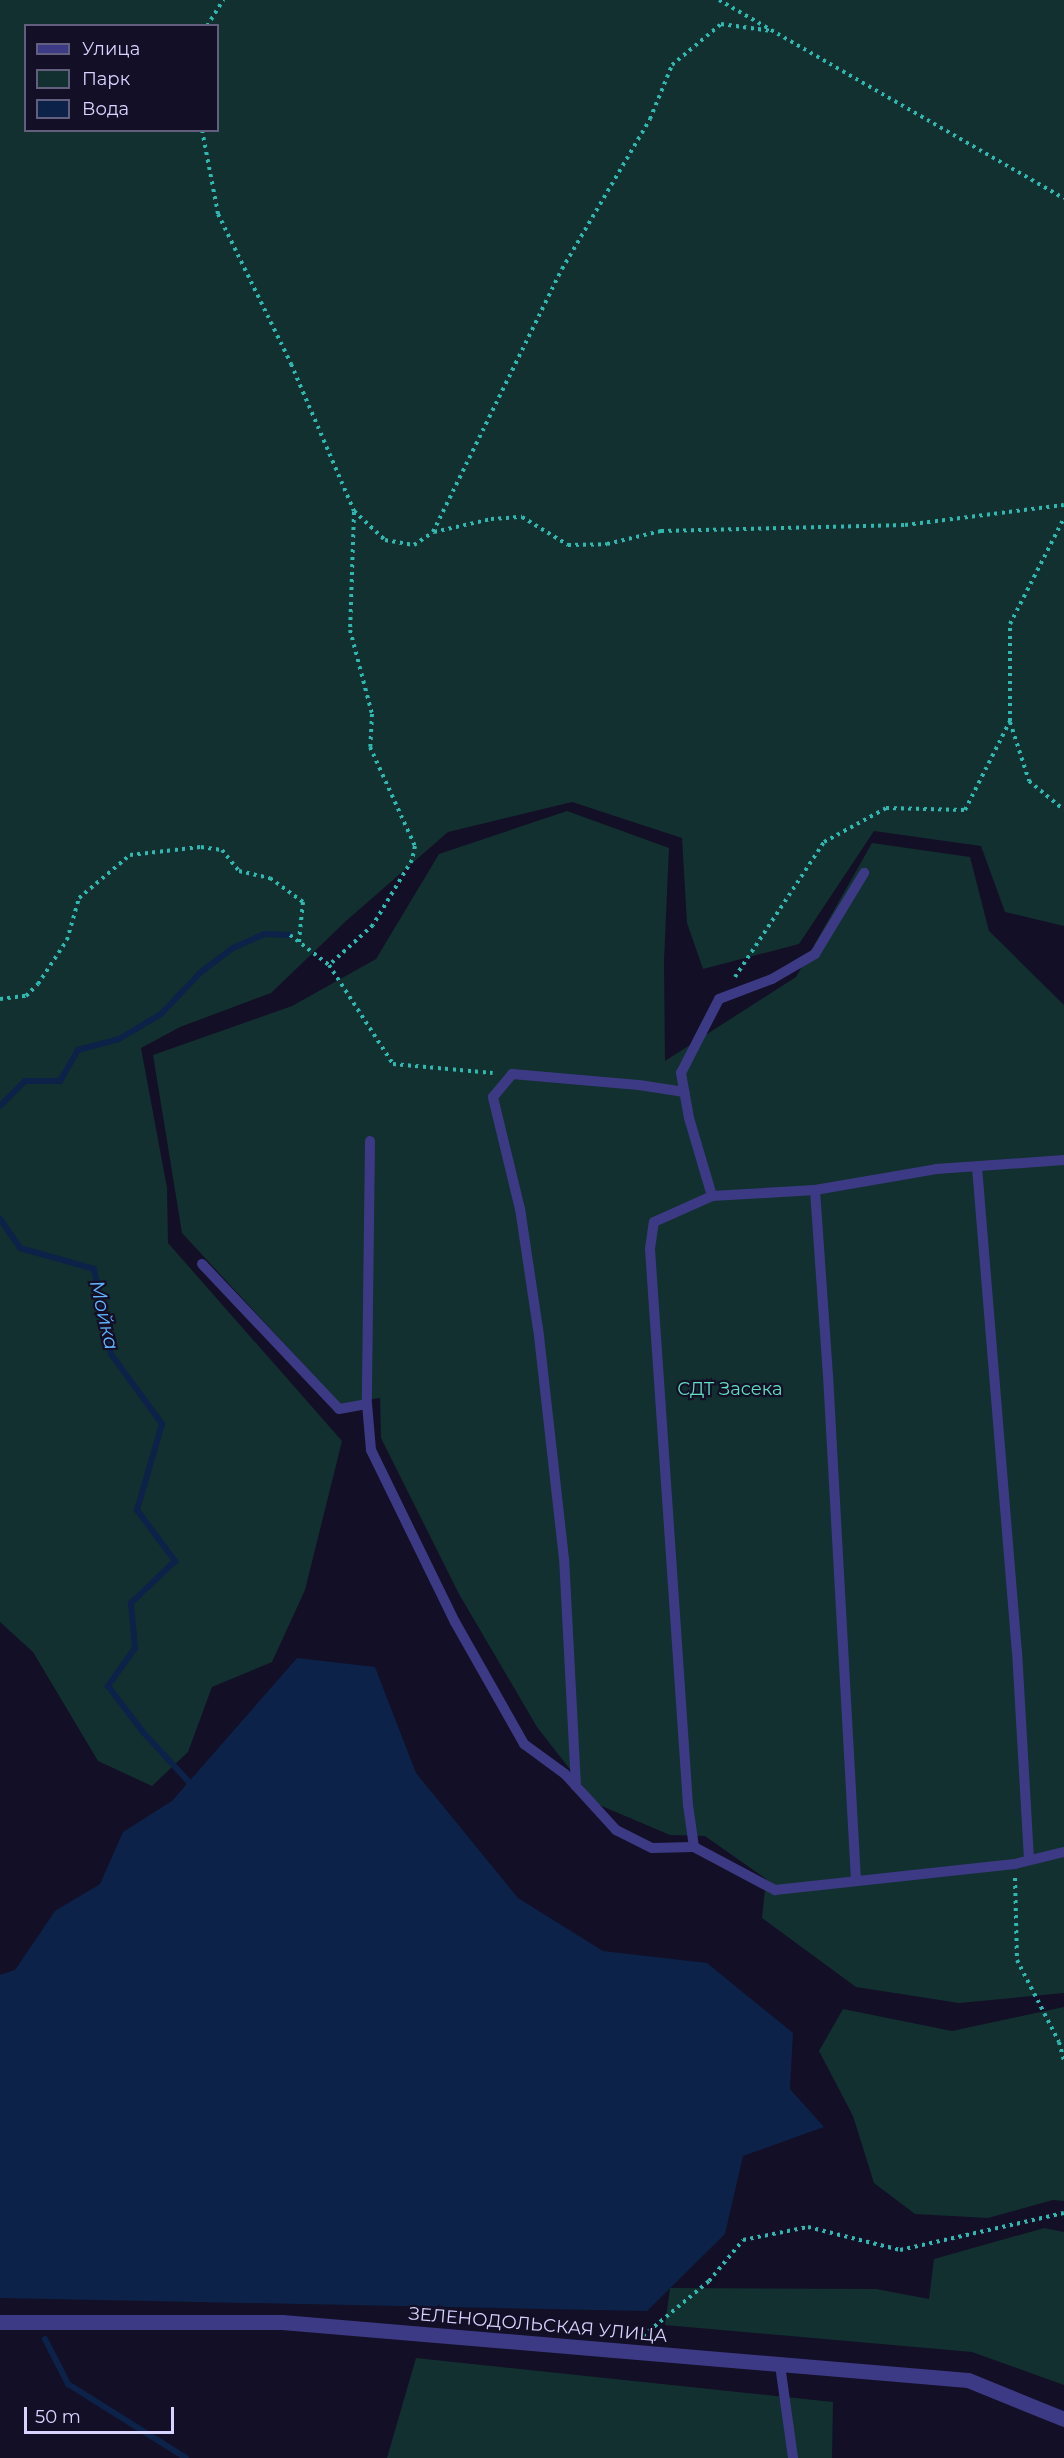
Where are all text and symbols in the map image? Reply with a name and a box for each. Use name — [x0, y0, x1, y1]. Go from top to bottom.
legend — [24, 24, 219, 132]
text: Улица — [82, 38, 140, 60]
text: Парк — [82, 68, 130, 90]
text: Вода — [82, 98, 129, 120]
water label: Мойка — [84, 1278, 124, 1352]
park label: СДТ Засека — [677, 1378, 783, 1400]
street label: ЗЕЛЕНОДОЛЬСКАЯ УЛИЦА — [408, 2303, 668, 2347]
scale bar — [27, 2395, 177, 2433]
text: 50 m — [35, 2406, 81, 2428]

